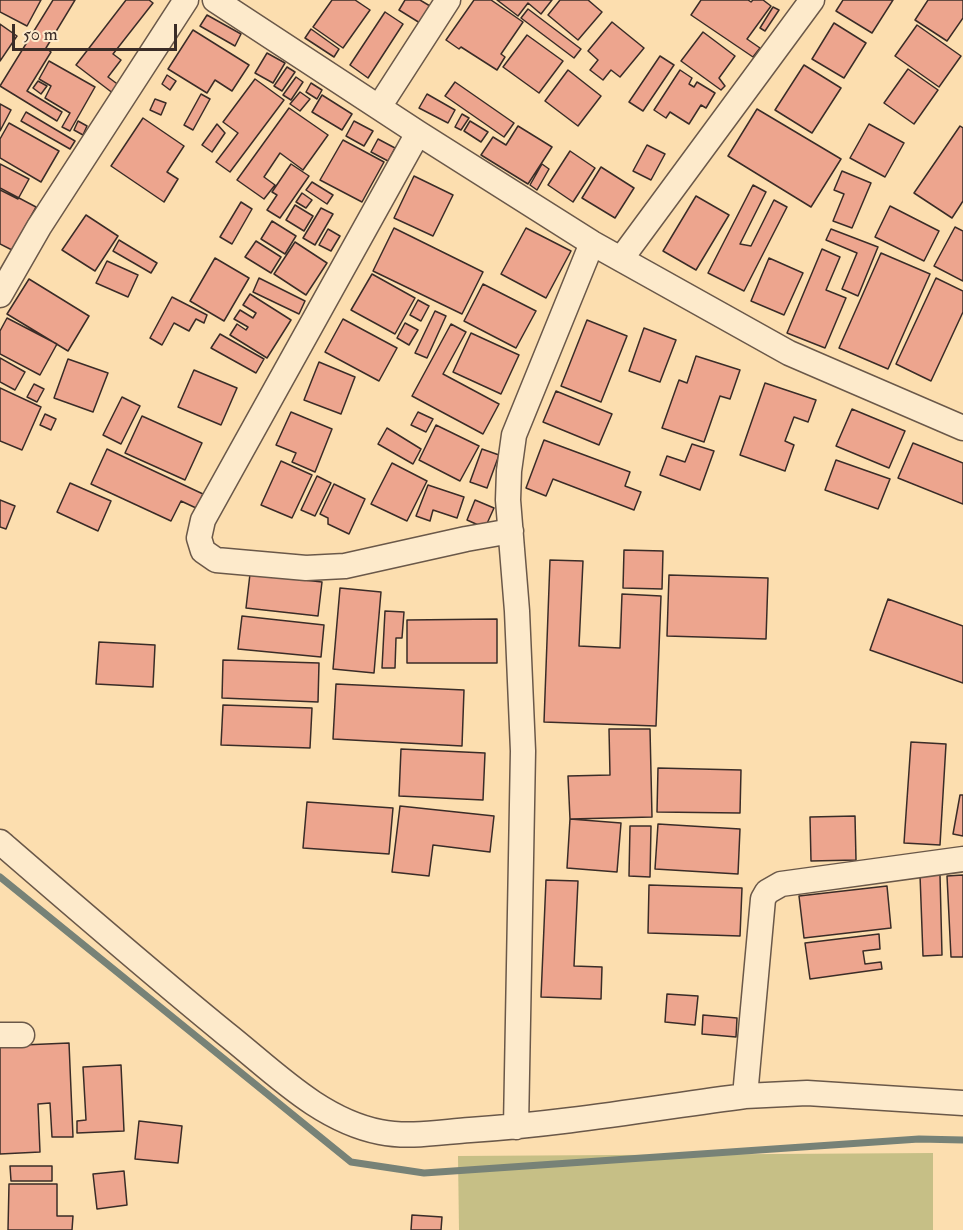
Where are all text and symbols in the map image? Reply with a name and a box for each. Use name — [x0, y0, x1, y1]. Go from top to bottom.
scale bar — [15, 12, 180, 50]
text: 50 m — [23, 23, 58, 46]

